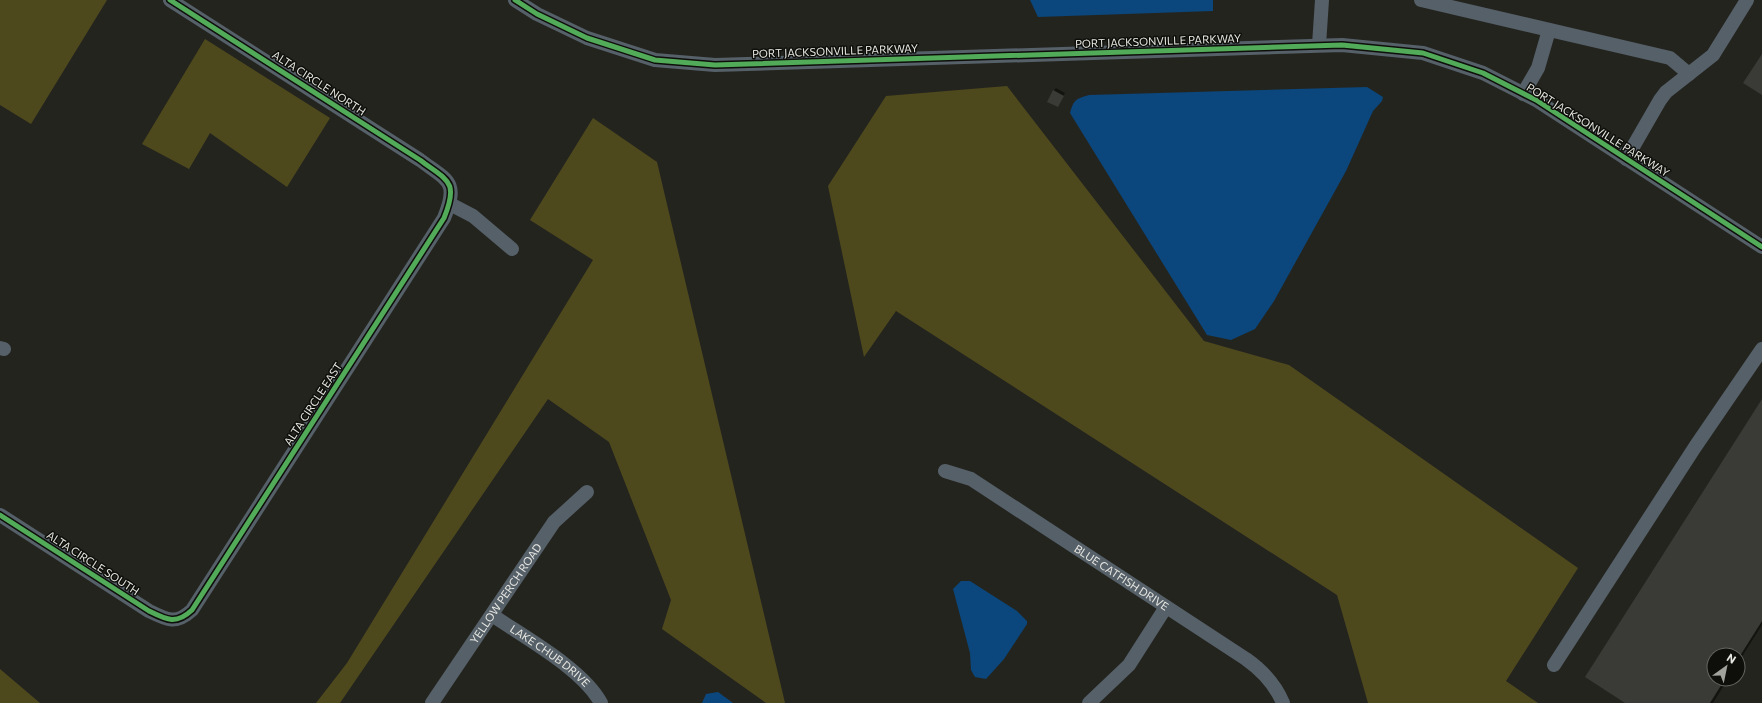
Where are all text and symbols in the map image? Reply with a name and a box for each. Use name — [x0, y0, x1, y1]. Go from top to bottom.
street label: PORT JACKSONVILLE PARKWAY — [1075, 31, 1241, 51]
street label: PORT JACKSONVILLE PARKWAY — [752, 41, 918, 61]
street label: ALTA CIRCLE NORTH — [270, 48, 368, 118]
street label: PORT JACKSONVILLE PARKWAY — [1524, 80, 1672, 180]
street label: ALTA CIRCLE EAST — [281, 360, 344, 448]
street label: ALTA CIRCLE SOUTH — [45, 528, 142, 597]
street label: YELLOW PERCH ROAD — [467, 541, 544, 646]
street label: BLUE CATFISH DRIVE — [1072, 541, 1171, 613]
street label: LAKE CHUB DRIVE — [508, 622, 593, 689]
north arrow — [1706, 647, 1746, 687]
text: N — [1725, 650, 1739, 666]

